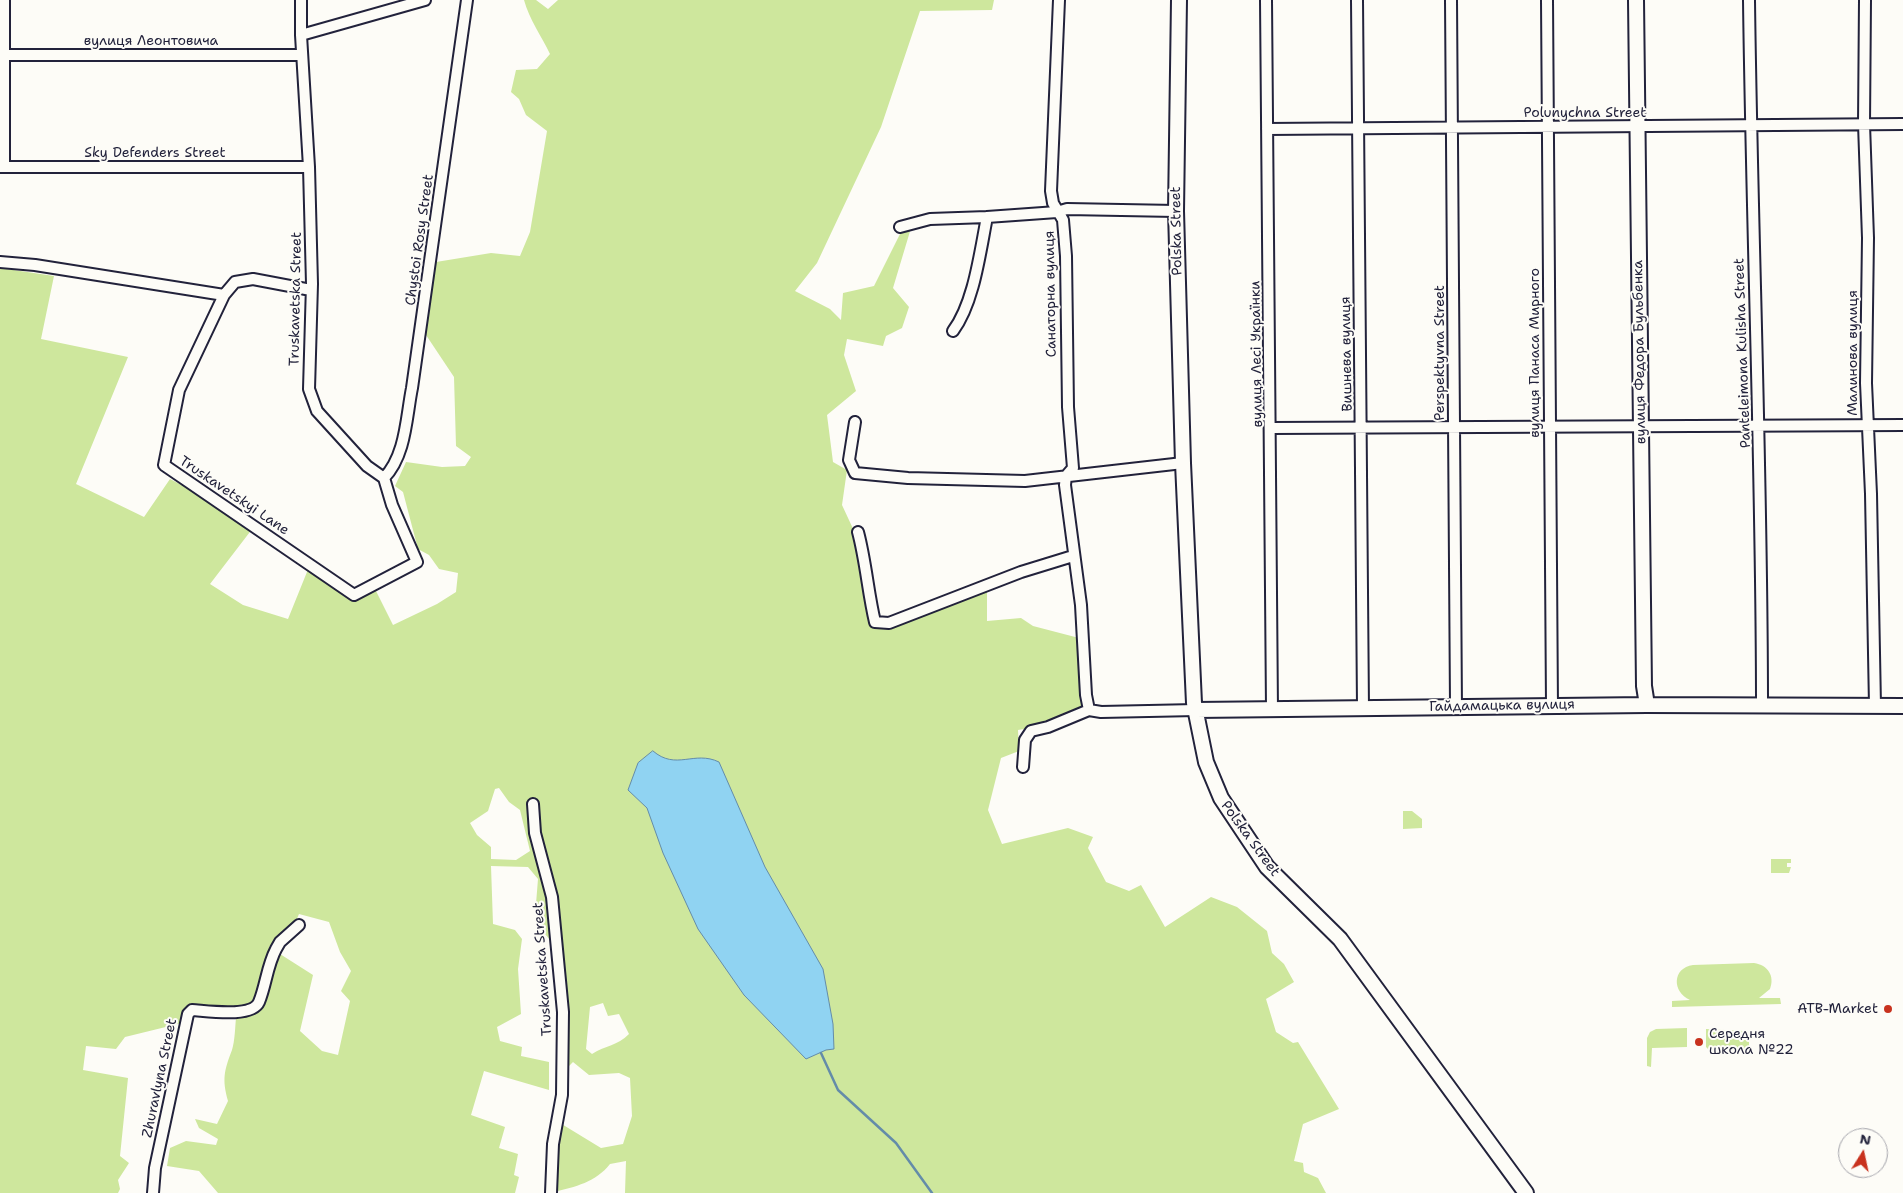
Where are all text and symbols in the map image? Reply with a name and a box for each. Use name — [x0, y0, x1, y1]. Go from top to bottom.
street label: вулиця Леонтовича — [84, 33, 218, 49]
street label: Polunychna Street — [1524, 105, 1646, 121]
street label: Sky Defenders Street — [84, 145, 226, 161]
street label: Chystoi Rosy Street — [402, 173, 438, 307]
street label: Polska Street — [1168, 186, 1186, 276]
street label: Санаторна вулиця — [1041, 230, 1061, 358]
street label: Truskavetska Street — [286, 232, 306, 366]
street label: Panteleimona Kulisha Street — [1731, 258, 1755, 448]
street label: вулиця Федора Бульбенка — [1630, 260, 1650, 444]
street label: вулиця Панаса Мирного — [1527, 268, 1543, 438]
street label: вулиця Лесі Українки — [1247, 280, 1267, 428]
street label: Perspektyvna Street — [1432, 285, 1448, 421]
street label: Малинова вулиця — [1845, 290, 1861, 416]
street label: Вишнева вулиця — [1338, 296, 1356, 412]
street label: Truskavetskyi Lane — [176, 453, 292, 539]
street label: Гайдамацька вулиця — [1429, 696, 1575, 716]
street label: Polska Street — [1217, 798, 1283, 880]
street label: Truskavetska Street — [530, 902, 556, 1036]
place label: ATB-Market — [1797, 1001, 1878, 1017]
marker: ATB-Market — [1882, 1003, 1894, 1015]
street label: Zhuravlyna Street — [139, 1017, 181, 1139]
place label: Середня школа №22 — [1709, 1026, 1794, 1058]
marker: Середня школа №22 — [1693, 1036, 1705, 1048]
north arrow — [1838, 1128, 1888, 1178]
text: N — [1858, 1129, 1872, 1149]

